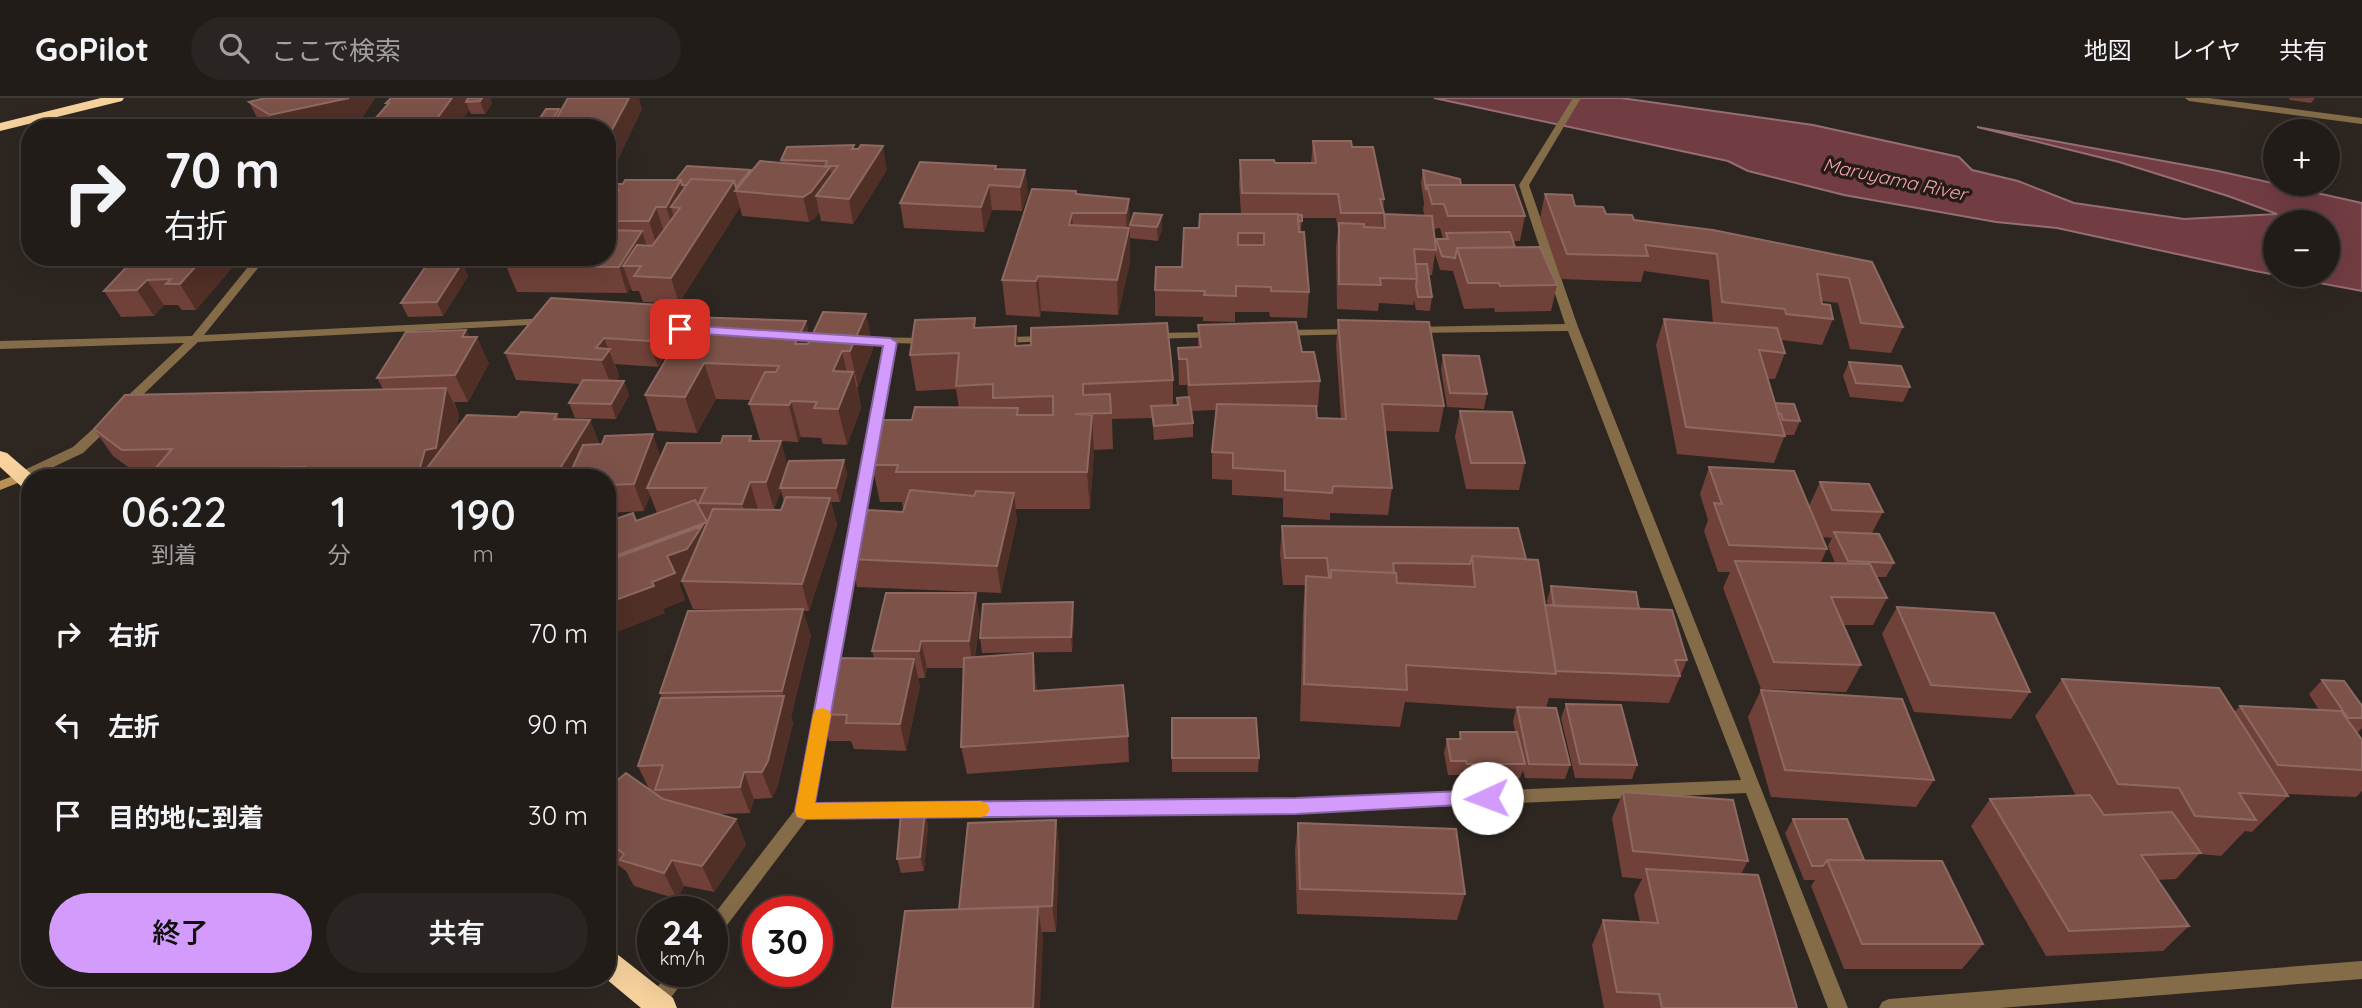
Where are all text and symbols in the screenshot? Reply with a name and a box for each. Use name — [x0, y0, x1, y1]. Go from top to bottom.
search box — [191, 17, 681, 80]
text: GoPilot — [35, 28, 149, 69]
icon: search — [215, 29, 253, 67]
text: ここで検索 — [271, 34, 401, 67]
text: 地図 — [2084, 35, 2132, 65]
text: レイヤ — [2170, 35, 2241, 65]
text: 共有 — [2279, 35, 2327, 65]
map controls — [2263, 119, 2340, 287]
button: + — [2263, 119, 2340, 196]
text: 70 m — [164, 139, 280, 200]
icon: right — [49, 147, 140, 238]
water label: Maruyama River — [1821, 152, 1972, 207]
text: 右折 — [164, 205, 228, 245]
button: − — [2263, 210, 2340, 287]
pin — [650, 299, 710, 359]
icon: arrive — [661, 310, 699, 348]
text: 06:22 — [121, 485, 227, 538]
text: 1 — [331, 485, 347, 538]
text: 190 — [451, 488, 516, 541]
text: m — [473, 539, 494, 568]
text: 到着 — [151, 540, 197, 569]
text: 分 — [327, 540, 350, 569]
icon: right — [49, 615, 87, 653]
text: 70 m — [528, 617, 588, 650]
text: 右折 — [108, 619, 160, 652]
icon: left — [49, 706, 87, 744]
text: 90 m — [527, 708, 588, 741]
text: 左折 — [108, 710, 160, 743]
position arrow — [1450, 761, 1524, 835]
icon: arrive — [49, 797, 87, 835]
text: 30 m — [528, 799, 588, 832]
text: 目的地に到着 — [108, 801, 264, 834]
button: 終了 — [49, 893, 312, 973]
button: 共有 — [326, 893, 588, 973]
speed limit sign: 30 — [742, 896, 833, 987]
text: 24 — [662, 910, 703, 954]
text: km/h — [660, 947, 705, 970]

